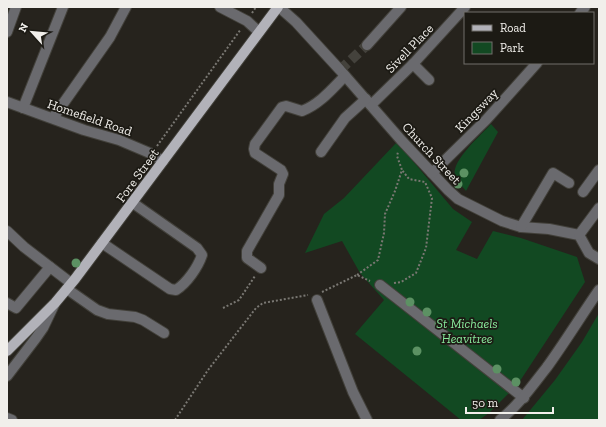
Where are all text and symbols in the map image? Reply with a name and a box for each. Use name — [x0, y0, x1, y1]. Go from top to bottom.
north arrow — [12, 12, 52, 52]
legend — [464, 12, 594, 64]
text: N — [16, 20, 32, 34]
street label: Sivell Place — [382, 21, 436, 76]
text: Road — [500, 21, 526, 35]
text: Park — [500, 41, 525, 55]
street label: Kingsway — [452, 85, 501, 135]
street label: Homefield Road — [46, 96, 134, 139]
street label: Church Street — [399, 119, 464, 187]
street label: Fore Street — [113, 145, 162, 205]
park label: St Michaels Heavitree — [436, 316, 498, 346]
scale bar — [466, 389, 553, 415]
text: 50 m — [472, 396, 499, 410]

